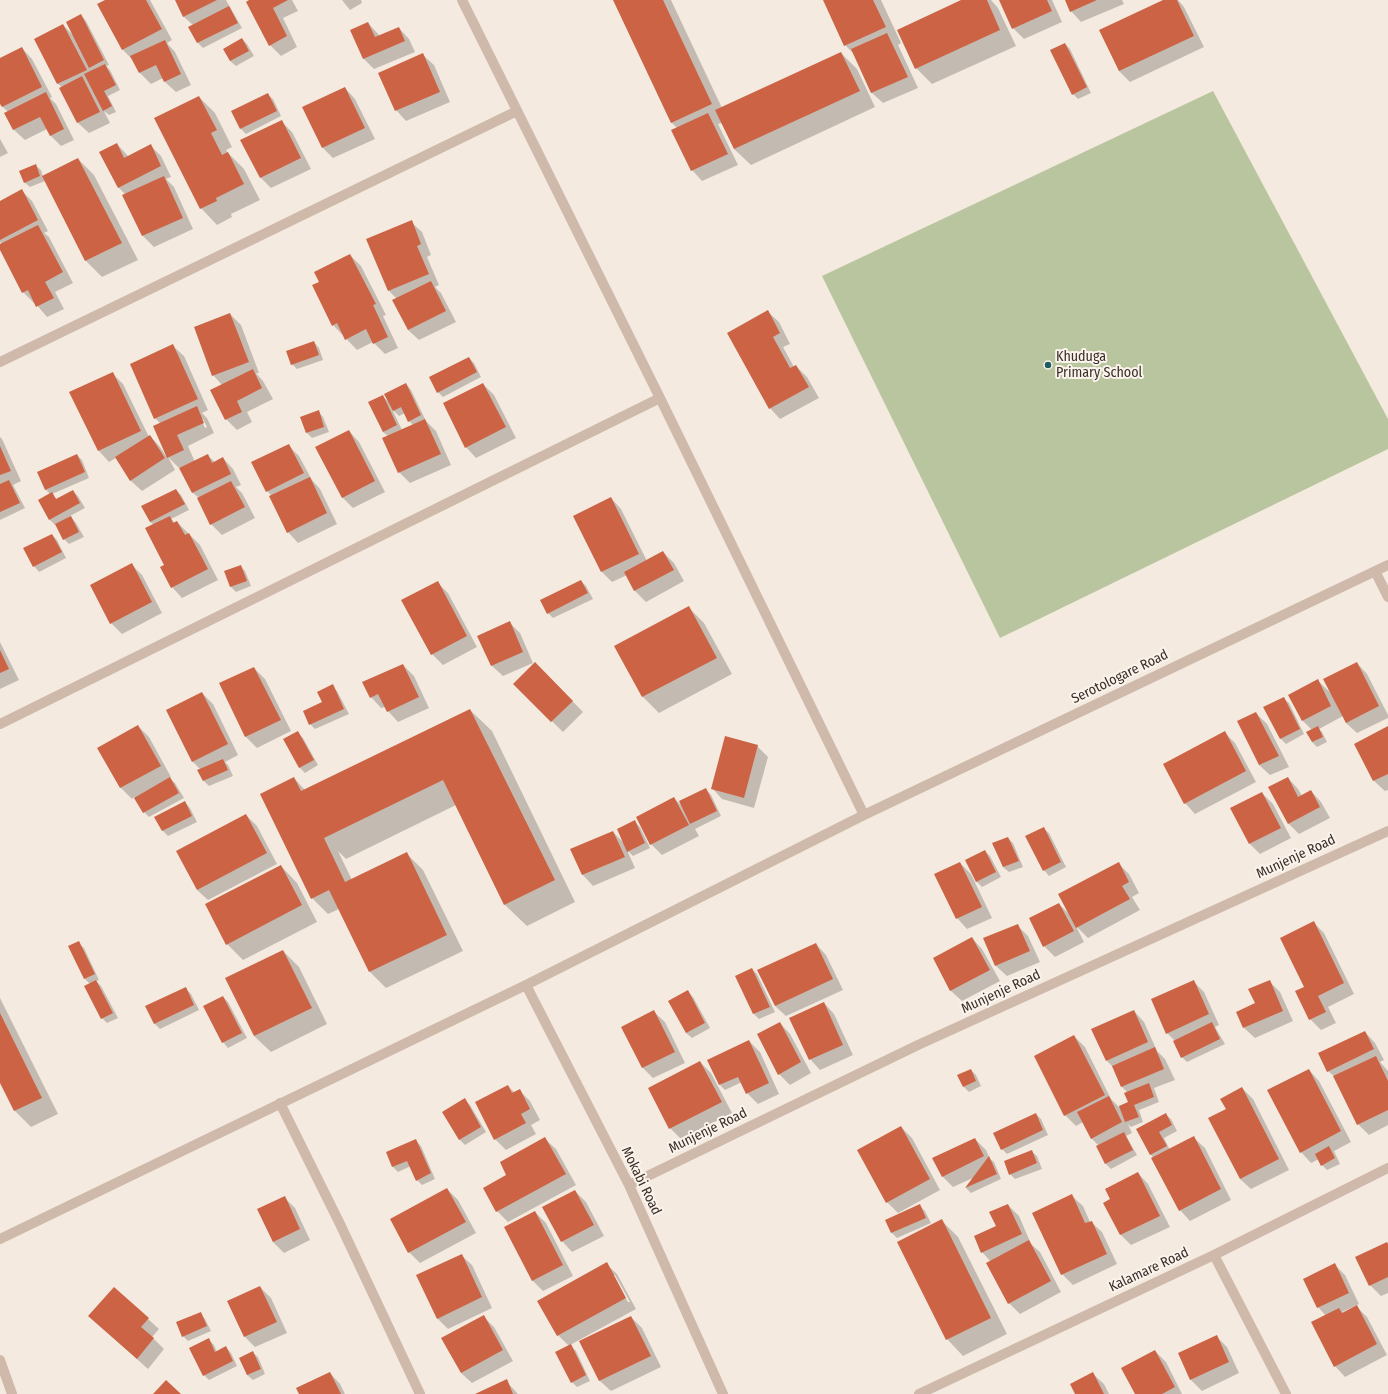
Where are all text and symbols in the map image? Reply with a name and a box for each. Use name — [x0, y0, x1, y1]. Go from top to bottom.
place label: Khuduga Primary School — [1056, 349, 1142, 382]
marker: Khuduga Primary School — [1043, 360, 1053, 370]
street label: Serotologare Road — [1069, 646, 1171, 708]
street label: Munjenje Road — [1254, 831, 1338, 883]
street label: Munjenje Road — [959, 966, 1043, 1018]
street label: Munjenje Road — [666, 1105, 750, 1157]
street label: Mokabi Road — [617, 1144, 665, 1218]
street label: Kalamare Road — [1107, 1244, 1191, 1296]

